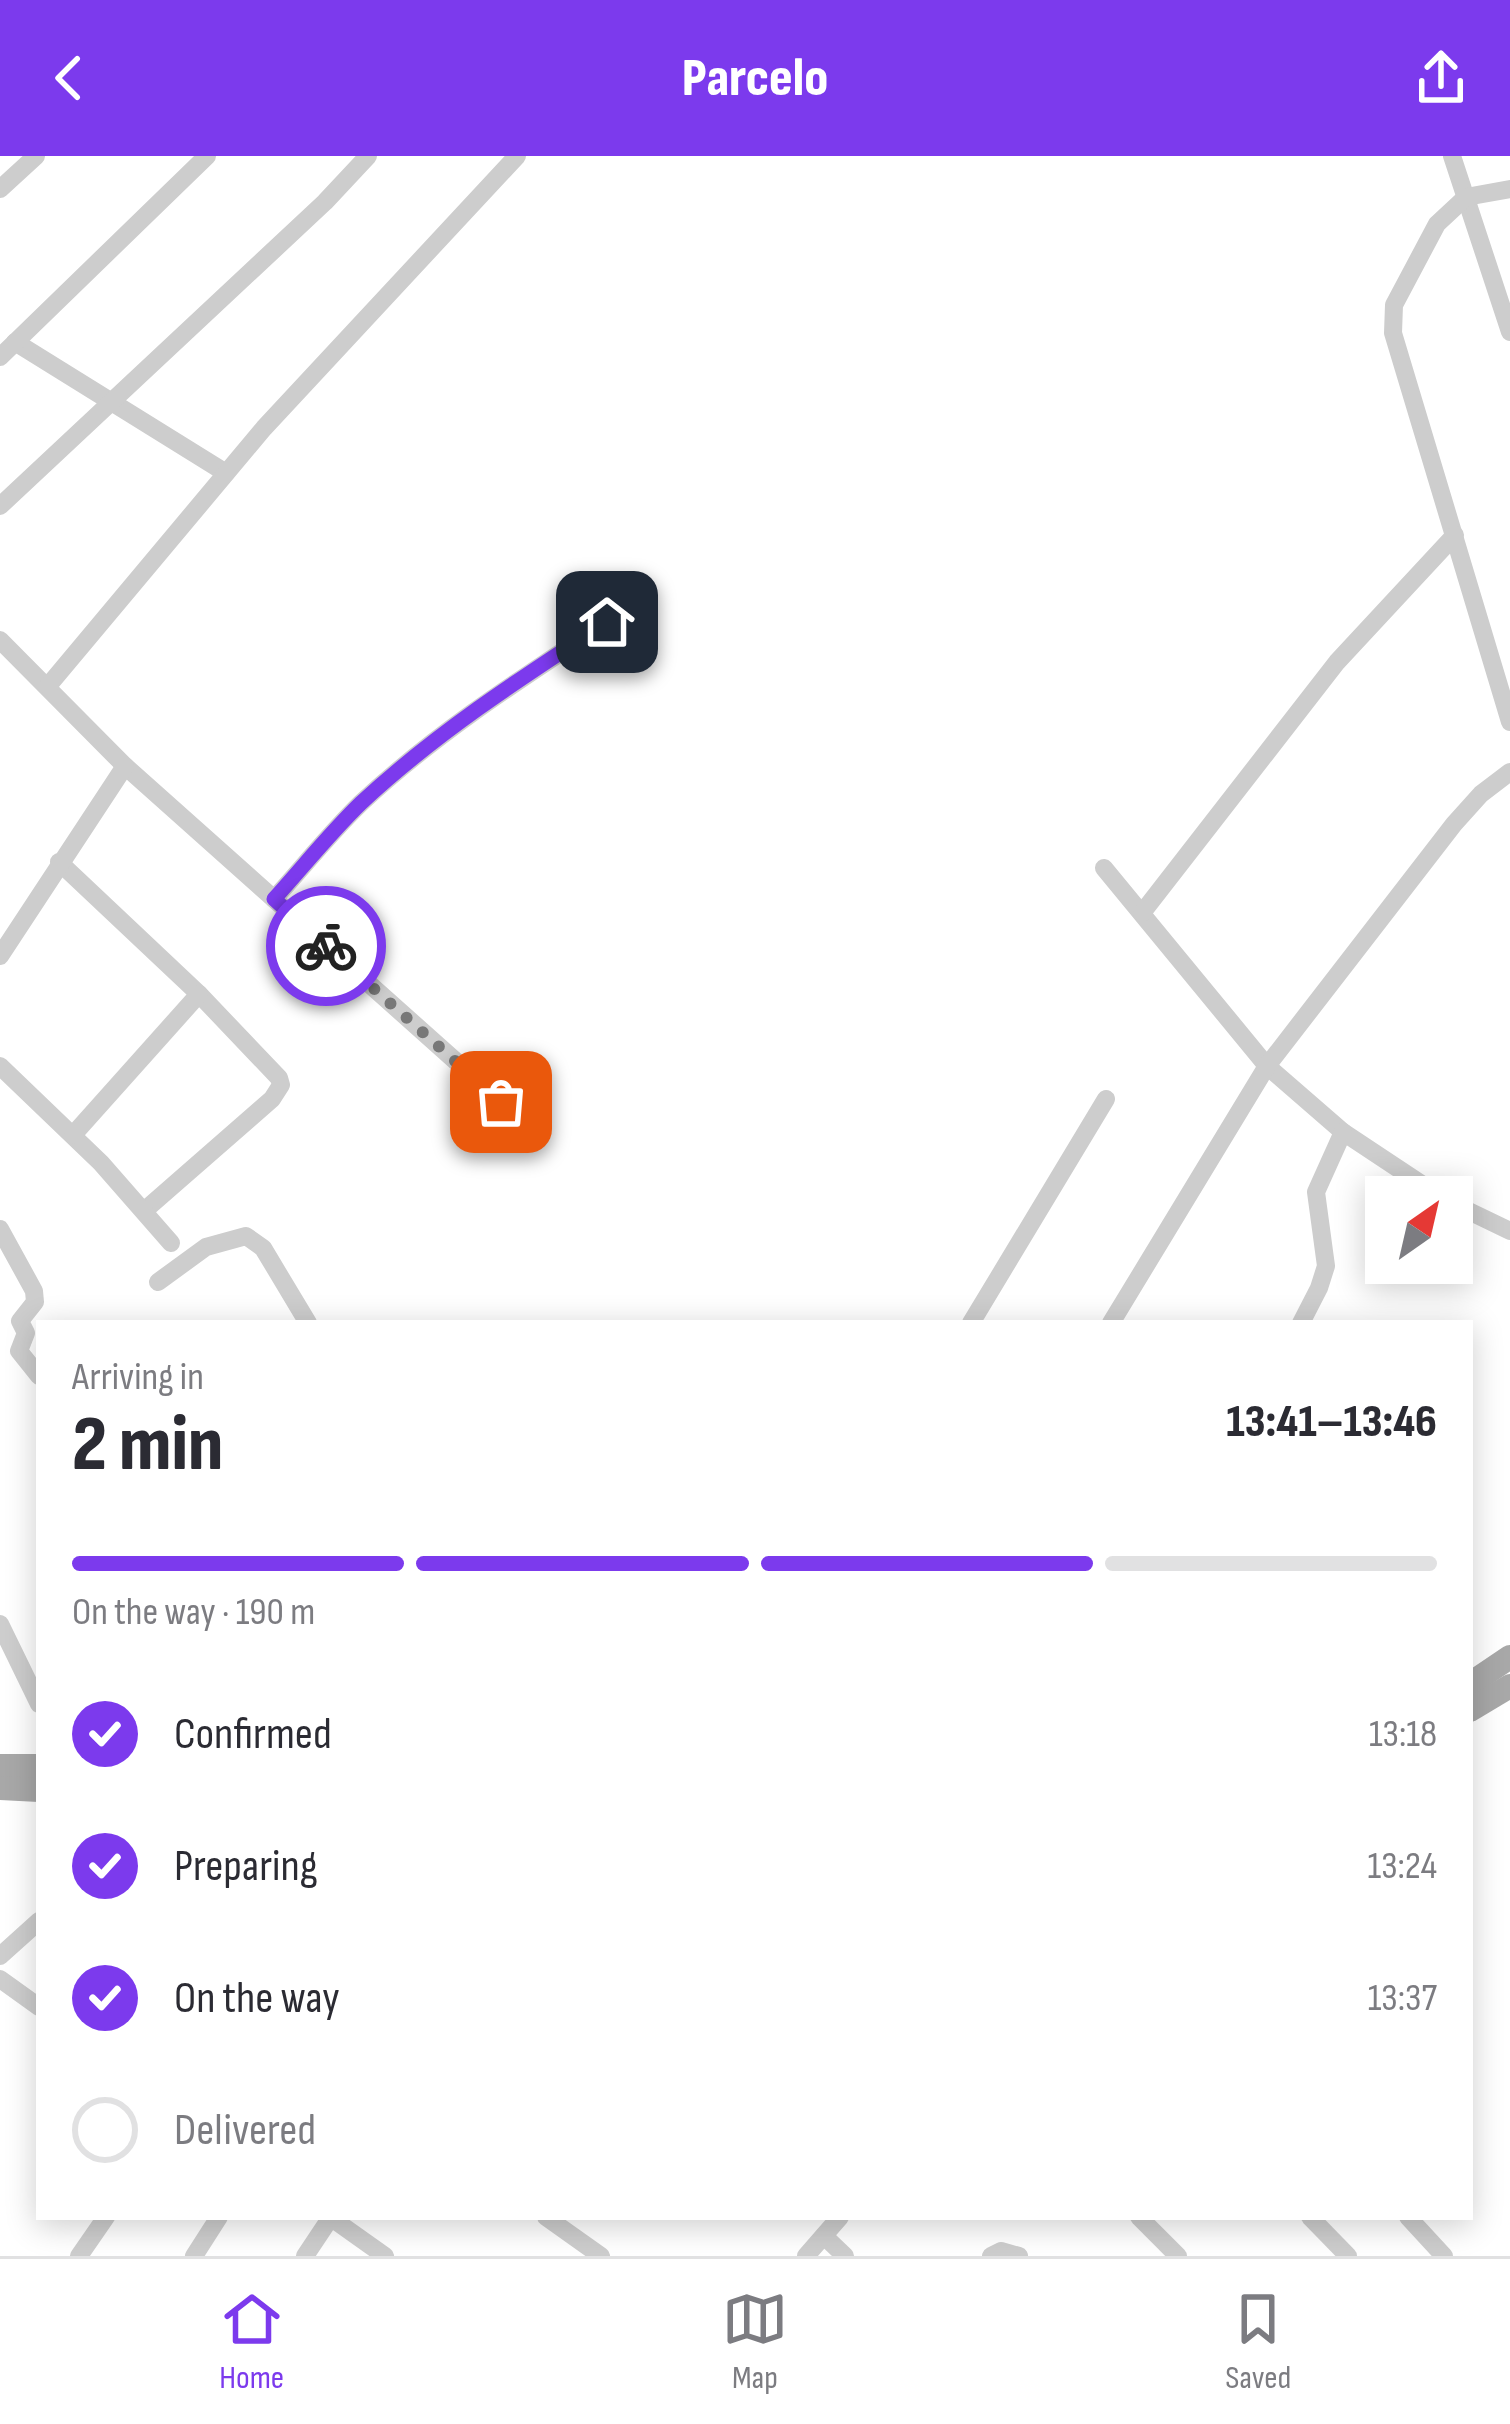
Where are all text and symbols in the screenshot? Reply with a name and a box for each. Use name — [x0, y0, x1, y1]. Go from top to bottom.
icon: back — [36, 45, 102, 111]
icon: share — [1408, 45, 1474, 111]
text: Parcelo — [682, 46, 828, 111]
pin — [556, 571, 658, 673]
icon: home — [574, 589, 640, 655]
courier — [266, 886, 386, 1006]
icon: bike — [293, 913, 359, 979]
pin — [450, 1051, 552, 1153]
icon: bag — [468, 1069, 534, 1135]
north arrow — [1365, 1176, 1473, 1284]
map controls — [1365, 1176, 1473, 1284]
text: Arriving in — [72, 1354, 204, 1401]
text: 13:41–13:46 — [1226, 1395, 1437, 1450]
text: 2 min — [72, 1399, 223, 1492]
text: On the way · 190 m — [72, 1589, 315, 1636]
icon: check — [72, 1701, 138, 1767]
text: Confirmed — [174, 1707, 332, 1762]
text: 13:18 — [1369, 1711, 1437, 1758]
icon: check — [72, 1833, 138, 1899]
text: Preparing — [174, 1839, 318, 1894]
text: 13:24 — [1368, 1843, 1437, 1890]
icon: check — [72, 1965, 138, 2031]
text: On the way — [174, 1971, 340, 2026]
text: 13:37 — [1368, 1975, 1437, 2022]
text: Delivered — [174, 2103, 316, 2158]
tab: Home — [219, 2286, 285, 2398]
tab: Map — [722, 2286, 788, 2398]
tab: Saved — [1225, 2286, 1291, 2398]

